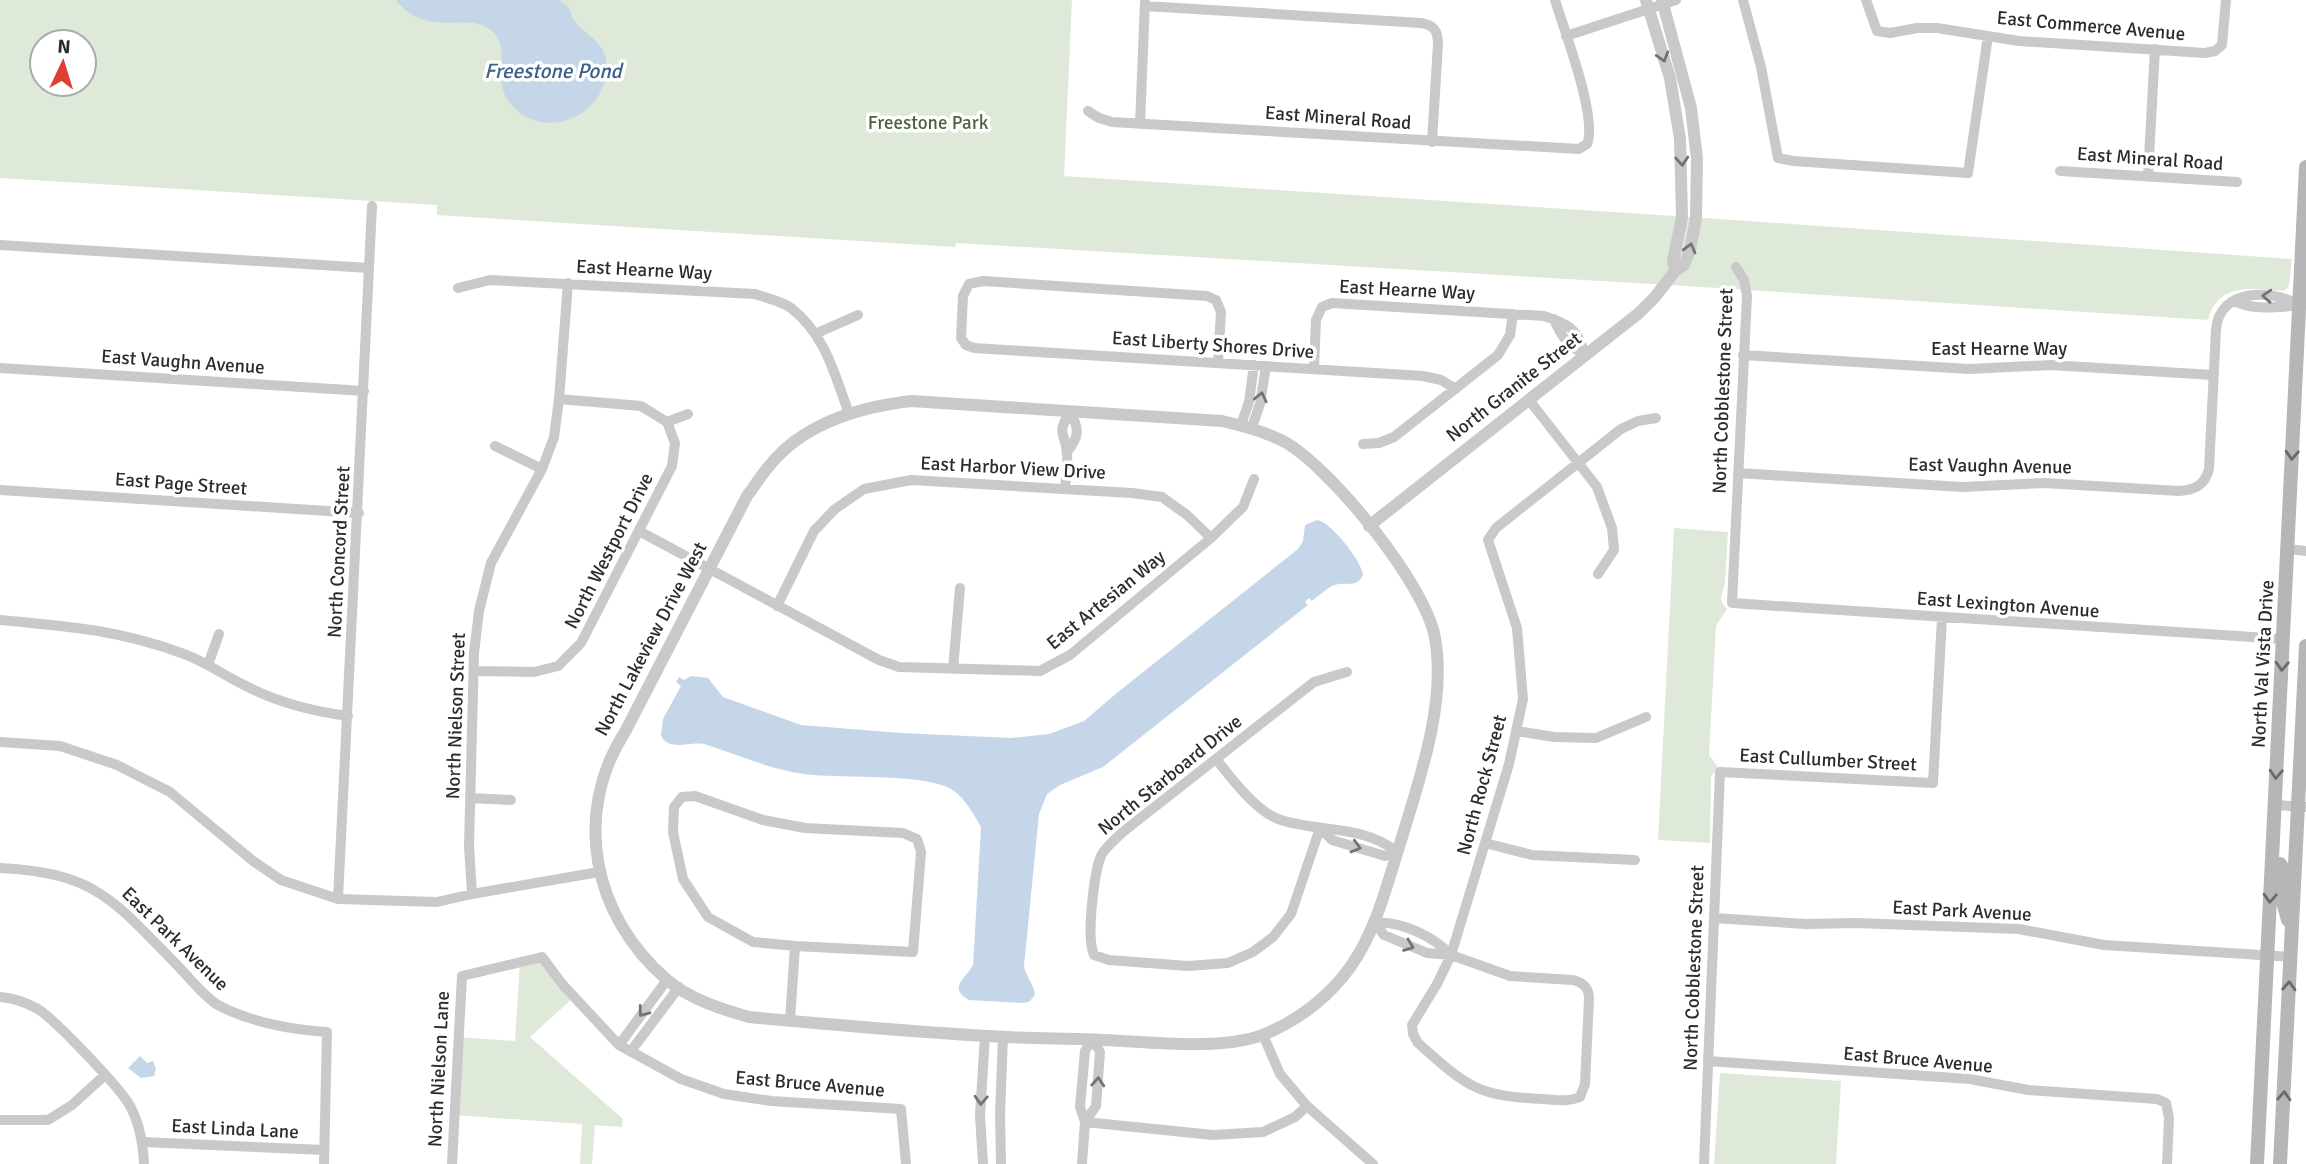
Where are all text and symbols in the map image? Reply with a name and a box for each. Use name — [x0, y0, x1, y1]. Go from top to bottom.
street label: East Commerce Avenue — [1996, 6, 2186, 46]
north arrow — [28, 28, 98, 98]
text: N — [57, 35, 72, 59]
one-way arrow — [1655, 50, 1670, 62]
water label: Freestone Pond — [484, 58, 625, 84]
street label: East Mineral Road — [1264, 101, 1412, 135]
park label: Freestone Park — [868, 111, 989, 135]
street label: East Mineral Road — [2076, 142, 2224, 176]
one-way arrow — [1674, 155, 1689, 166]
one-way arrow — [1682, 242, 1696, 254]
street label: East Hearne Way — [575, 254, 713, 286]
street label: East Hearne Way — [1338, 274, 1476, 306]
street label: North Cobblestone Street — [1707, 287, 1739, 494]
one-way arrow — [2261, 289, 2272, 304]
street label: East Liberty Shores Drive — [1111, 326, 1315, 364]
street label: North Granite Street — [1442, 326, 1587, 447]
street label: East Hearne Way — [1931, 337, 2067, 361]
street label: East Vaughn Avenue — [100, 344, 266, 380]
one-way arrow — [1253, 391, 1267, 403]
one-way arrow — [2285, 450, 2300, 461]
street label: East Harbor View Drive — [920, 451, 1106, 485]
street label: East Vaughn Avenue — [1908, 453, 2072, 479]
street label: North Concord Street — [323, 465, 356, 639]
street label: East Page Street — [114, 467, 248, 501]
street label: North Westport Drive — [559, 469, 659, 633]
street label: North Lakeview Drive West — [590, 538, 713, 740]
street label: East Artesian Way — [1042, 545, 1170, 655]
street label: North Val Vista Drive — [2247, 579, 2279, 749]
street label: East Lexington Avenue — [1916, 587, 2100, 623]
street label: North Nielson Street — [441, 632, 471, 800]
one-way arrow — [2274, 661, 2289, 672]
street label: North Starboard Drive — [1093, 710, 1247, 840]
street label: North Rock Street — [1452, 712, 1512, 858]
street label: East Cullumber Street — [1739, 743, 1918, 777]
one-way arrow — [2269, 769, 2284, 780]
one-way arrow — [1350, 839, 1362, 854]
street label: North Cobblestone Street — [1678, 864, 1710, 1071]
street label: East Park Avenue — [116, 882, 234, 996]
one-way arrow — [2263, 893, 2278, 904]
street label: East Park Avenue — [1892, 895, 2032, 927]
one-way arrow — [1403, 937, 1415, 951]
one-way arrow — [2281, 981, 2296, 992]
street label: North Nielson Lane — [423, 990, 455, 1148]
one-way arrow — [639, 1005, 651, 1017]
street label: East Bruce Avenue — [1842, 1042, 1994, 1078]
street label: East Bruce Avenue — [734, 1066, 886, 1102]
one-way arrow — [1090, 1076, 1105, 1087]
one-way arrow — [2276, 1090, 2291, 1101]
one-way arrow — [974, 1095, 989, 1106]
street label: East Linda Lane — [171, 1114, 299, 1144]

